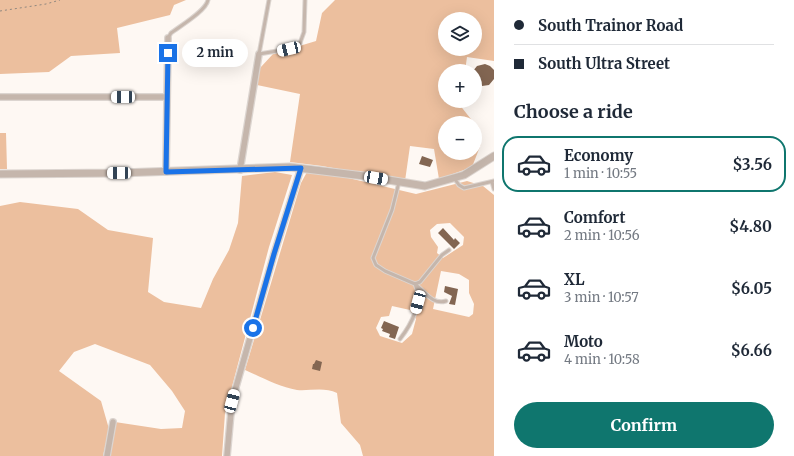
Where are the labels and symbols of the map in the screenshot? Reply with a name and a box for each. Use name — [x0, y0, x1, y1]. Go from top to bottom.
callout: 2 min — [182, 39, 248, 67]
car — [276, 40, 302, 58]
route end — [159, 44, 177, 62]
car — [111, 91, 135, 103]
car — [107, 167, 131, 179]
car — [363, 170, 389, 186]
car — [409, 289, 427, 315]
route start — [244, 319, 262, 337]
car — [223, 388, 241, 414]

